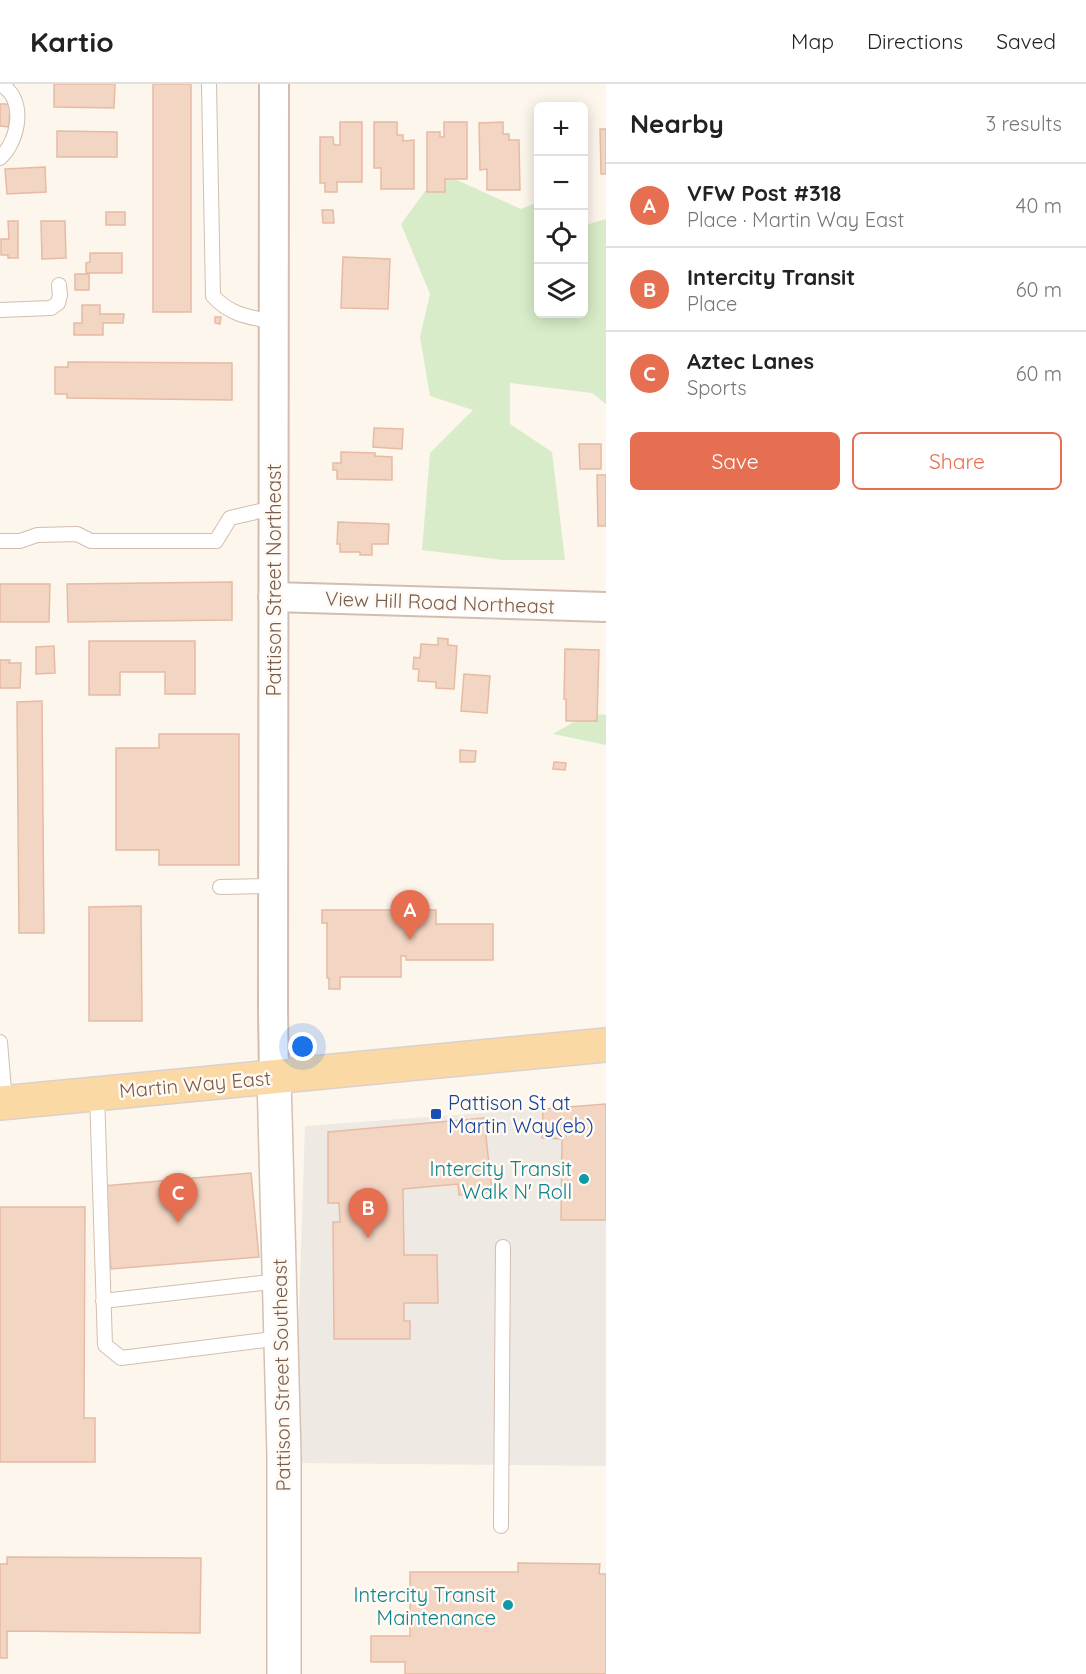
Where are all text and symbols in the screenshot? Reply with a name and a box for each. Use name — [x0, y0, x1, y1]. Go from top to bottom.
text: Kartio — [30, 24, 114, 59]
text: Map — [791, 28, 834, 54]
text: Directions — [867, 28, 963, 54]
text: Saved — [996, 28, 1056, 54]
map controls — [534, 102, 588, 318]
button: + — [534, 102, 588, 156]
text: Nearby — [630, 107, 724, 140]
text: 3 results — [986, 111, 1062, 136]
button: − — [534, 156, 588, 210]
text: VFW Post #318 — [687, 179, 841, 207]
text: A — [643, 193, 656, 218]
text: 40 m — [1016, 193, 1062, 218]
text: Place · Martin Way East — [687, 207, 904, 232]
button: locate — [534, 210, 588, 264]
text: Intercity Transit — [687, 263, 855, 291]
button: layers — [534, 264, 588, 318]
text: B — [643, 277, 656, 302]
text: 60 m — [1016, 277, 1062, 302]
text: Place — [687, 291, 737, 316]
text: Aztec Lanes — [687, 347, 814, 375]
text: C — [643, 361, 656, 386]
text: 60 m — [1016, 361, 1062, 386]
text: Sports — [687, 375, 747, 400]
button: Save — [630, 432, 840, 490]
button: Share — [852, 432, 1062, 490]
street label: Pattison Street Northeast — [261, 464, 286, 696]
street label: View Hill Road Northeast — [325, 585, 556, 619]
pin: A — [390, 890, 430, 940]
your location — [288, 1032, 317, 1061]
street label: Martin Way East — [118, 1065, 272, 1103]
place label: Pattison St at Martin Way(eb) — [448, 1090, 593, 1138]
marker: Pattison St at Martin Way(eb) — [429, 1107, 443, 1121]
place label: Intercity Transit Walk N' Roll — [430, 1156, 572, 1204]
marker: Intercity Transit Walk N' Roll — [577, 1172, 591, 1186]
pin: C — [158, 1174, 198, 1223]
pin: B — [348, 1188, 388, 1238]
street label: Pattison Street Southeast — [266, 1258, 296, 1492]
place label: Intercity Transit Maintenance — [354, 1582, 496, 1630]
marker: Intercity Transit Maintenance — [501, 1598, 515, 1612]

